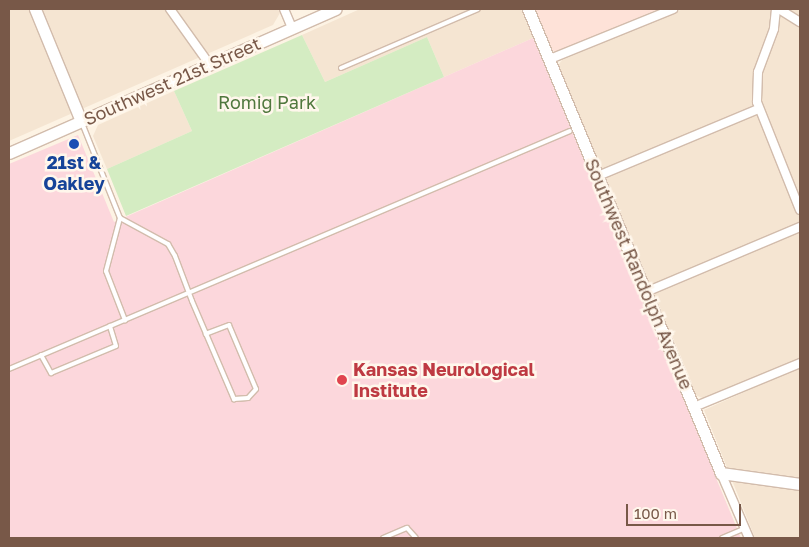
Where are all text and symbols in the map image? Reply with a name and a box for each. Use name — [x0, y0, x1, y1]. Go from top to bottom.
street label: Southwest 21st Street — [80, 32, 264, 130]
park label: Romig Park — [218, 91, 316, 113]
marker: 21st & Oakley — [68, 138, 80, 150]
place label: 21st & Oakley — [43, 152, 105, 194]
street label: Southwest Randolph Avenue — [581, 155, 697, 393]
place label: Kansas Neurological Institute — [353, 359, 534, 402]
marker: Kansas Neurological Institute — [335, 373, 349, 387]
scale bar — [629, 494, 744, 526]
text: 100 m — [634, 504, 677, 522]

